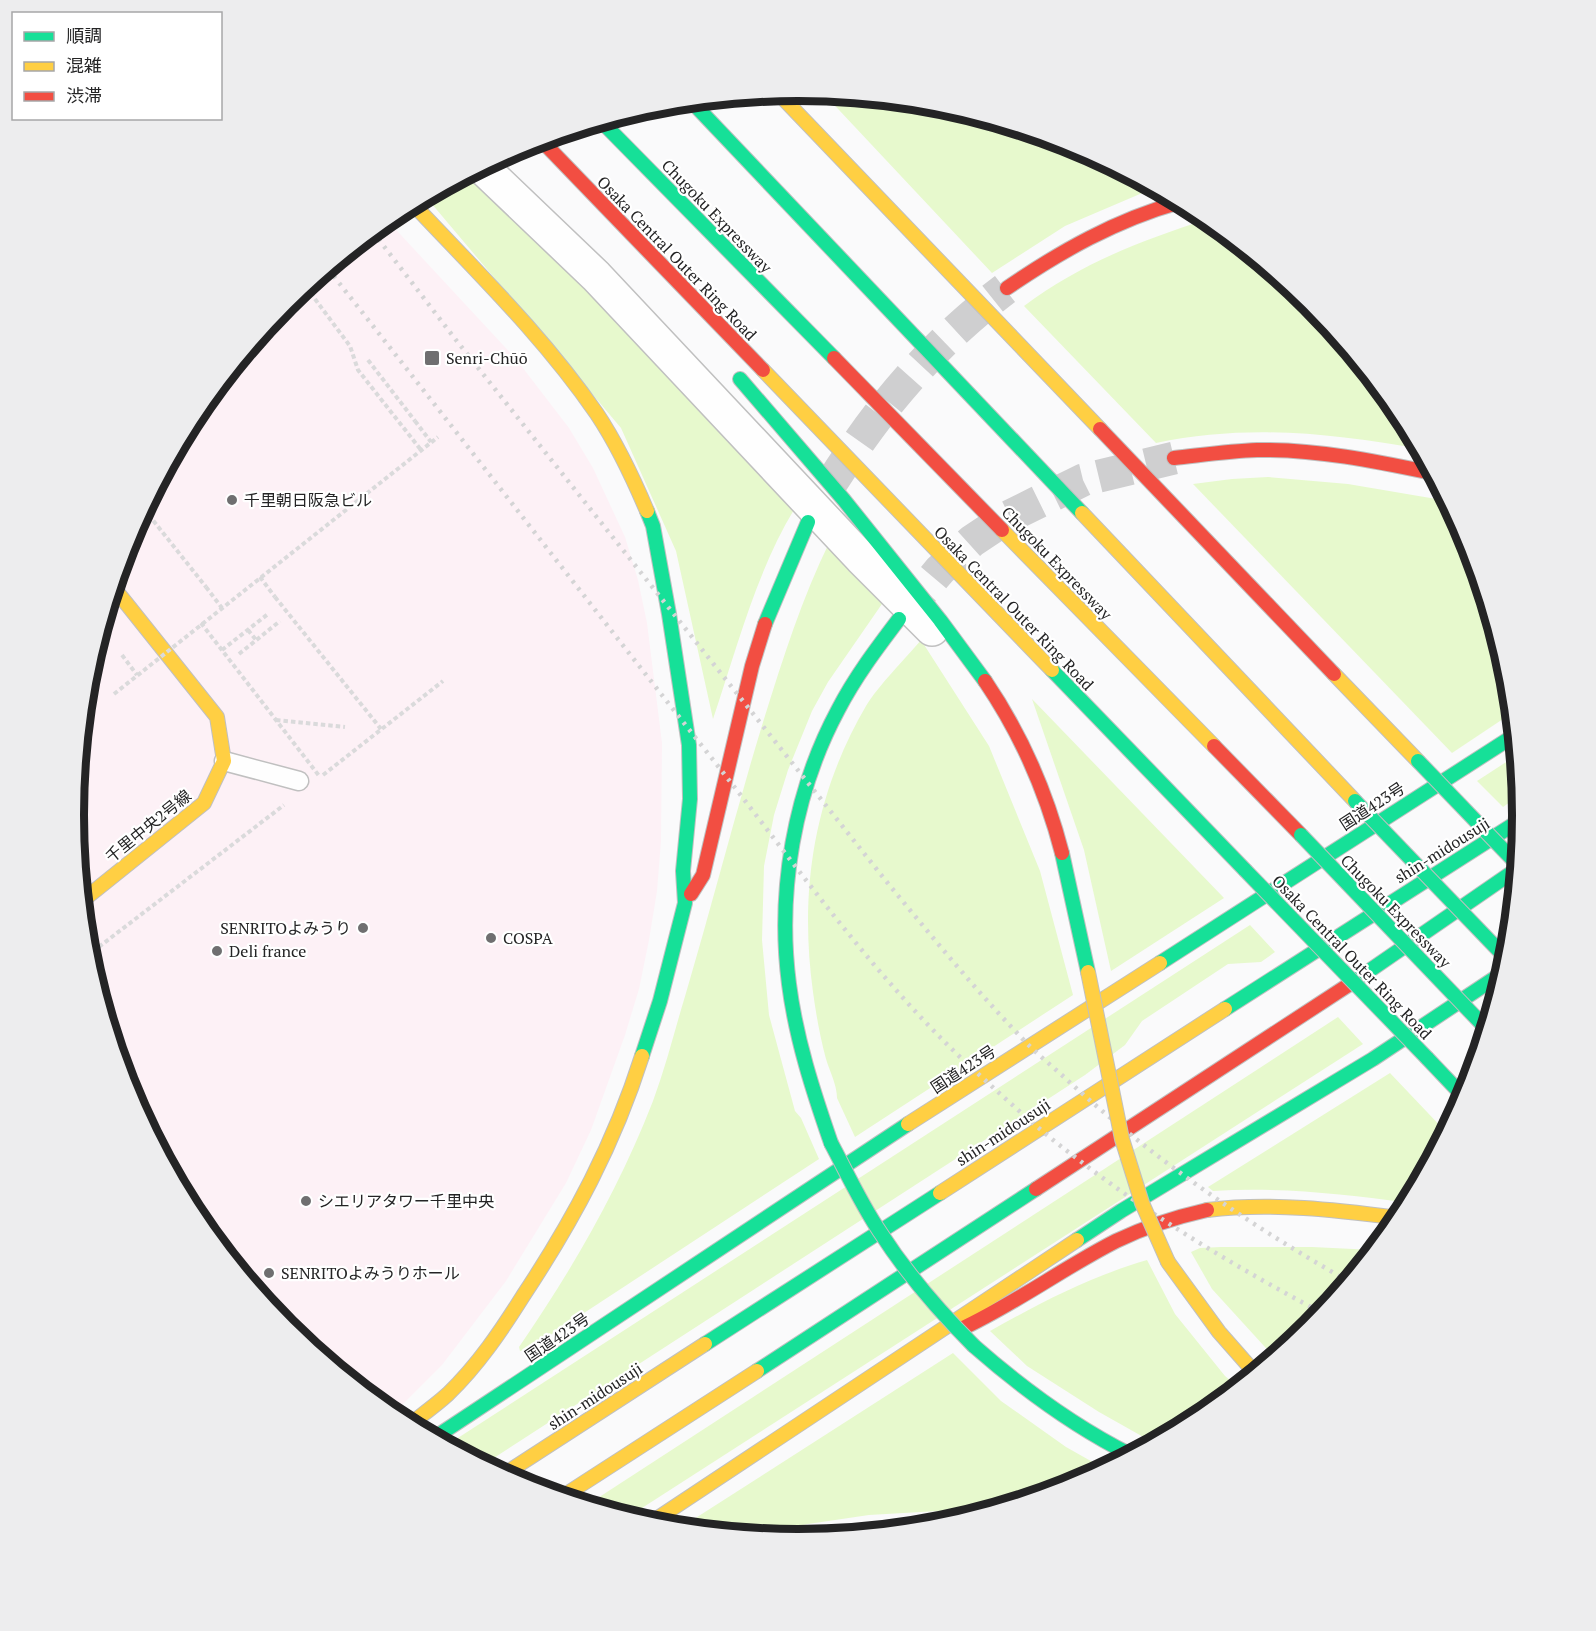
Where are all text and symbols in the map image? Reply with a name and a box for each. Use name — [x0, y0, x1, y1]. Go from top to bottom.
legend — [12, 12, 222, 120]
text: 順調 — [66, 23, 102, 47]
text: 混雑 — [66, 53, 102, 77]
text: 渋滞 — [66, 83, 102, 107]
street label: Chugoku Expressway — [657, 154, 778, 278]
street label: Osaka Central Outer Ring Road — [592, 171, 762, 345]
place label: Senri-Chūō — [446, 347, 528, 369]
marker: Senri-Chūō — [423, 349, 441, 367]
place label: 千里朝日阪急ビル — [244, 489, 372, 511]
marker: 千里朝日阪急ビル — [225, 493, 239, 507]
street label: Chugoku Expressway — [997, 501, 1118, 625]
street label: Osaka Central Outer Ring Road — [929, 521, 1099, 695]
street label: 国道423号 — [1335, 777, 1409, 835]
street label: 千里中央2号線 — [100, 785, 196, 867]
street label: shin-midousuji — [1390, 812, 1494, 888]
street label: Chugoku Expressway — [1336, 849, 1457, 973]
street label: Osaka Central Outer Ring Road — [1267, 870, 1437, 1044]
place label: SENRITOよみうり — [220, 917, 351, 939]
marker: SENRITOよみうり — [356, 921, 370, 935]
place label: COSPA — [503, 927, 553, 949]
marker: COSPA — [484, 931, 498, 945]
place label: Deli france — [229, 940, 306, 962]
marker: Deli france — [210, 944, 224, 958]
street label: 国道423号 — [926, 1040, 1000, 1098]
street label: shin-midousuji — [952, 1093, 1055, 1171]
place label: シエリアタワー千里中央 — [318, 1190, 494, 1212]
marker: シエリアタワー千里中央 — [299, 1194, 313, 1208]
place label: SENRITOよみうりホール — [281, 1262, 460, 1284]
marker: SENRITOよみうりホール — [262, 1266, 276, 1280]
street label: 国道423号 — [520, 1307, 594, 1367]
street label: shin-midousuji — [544, 1357, 647, 1435]

